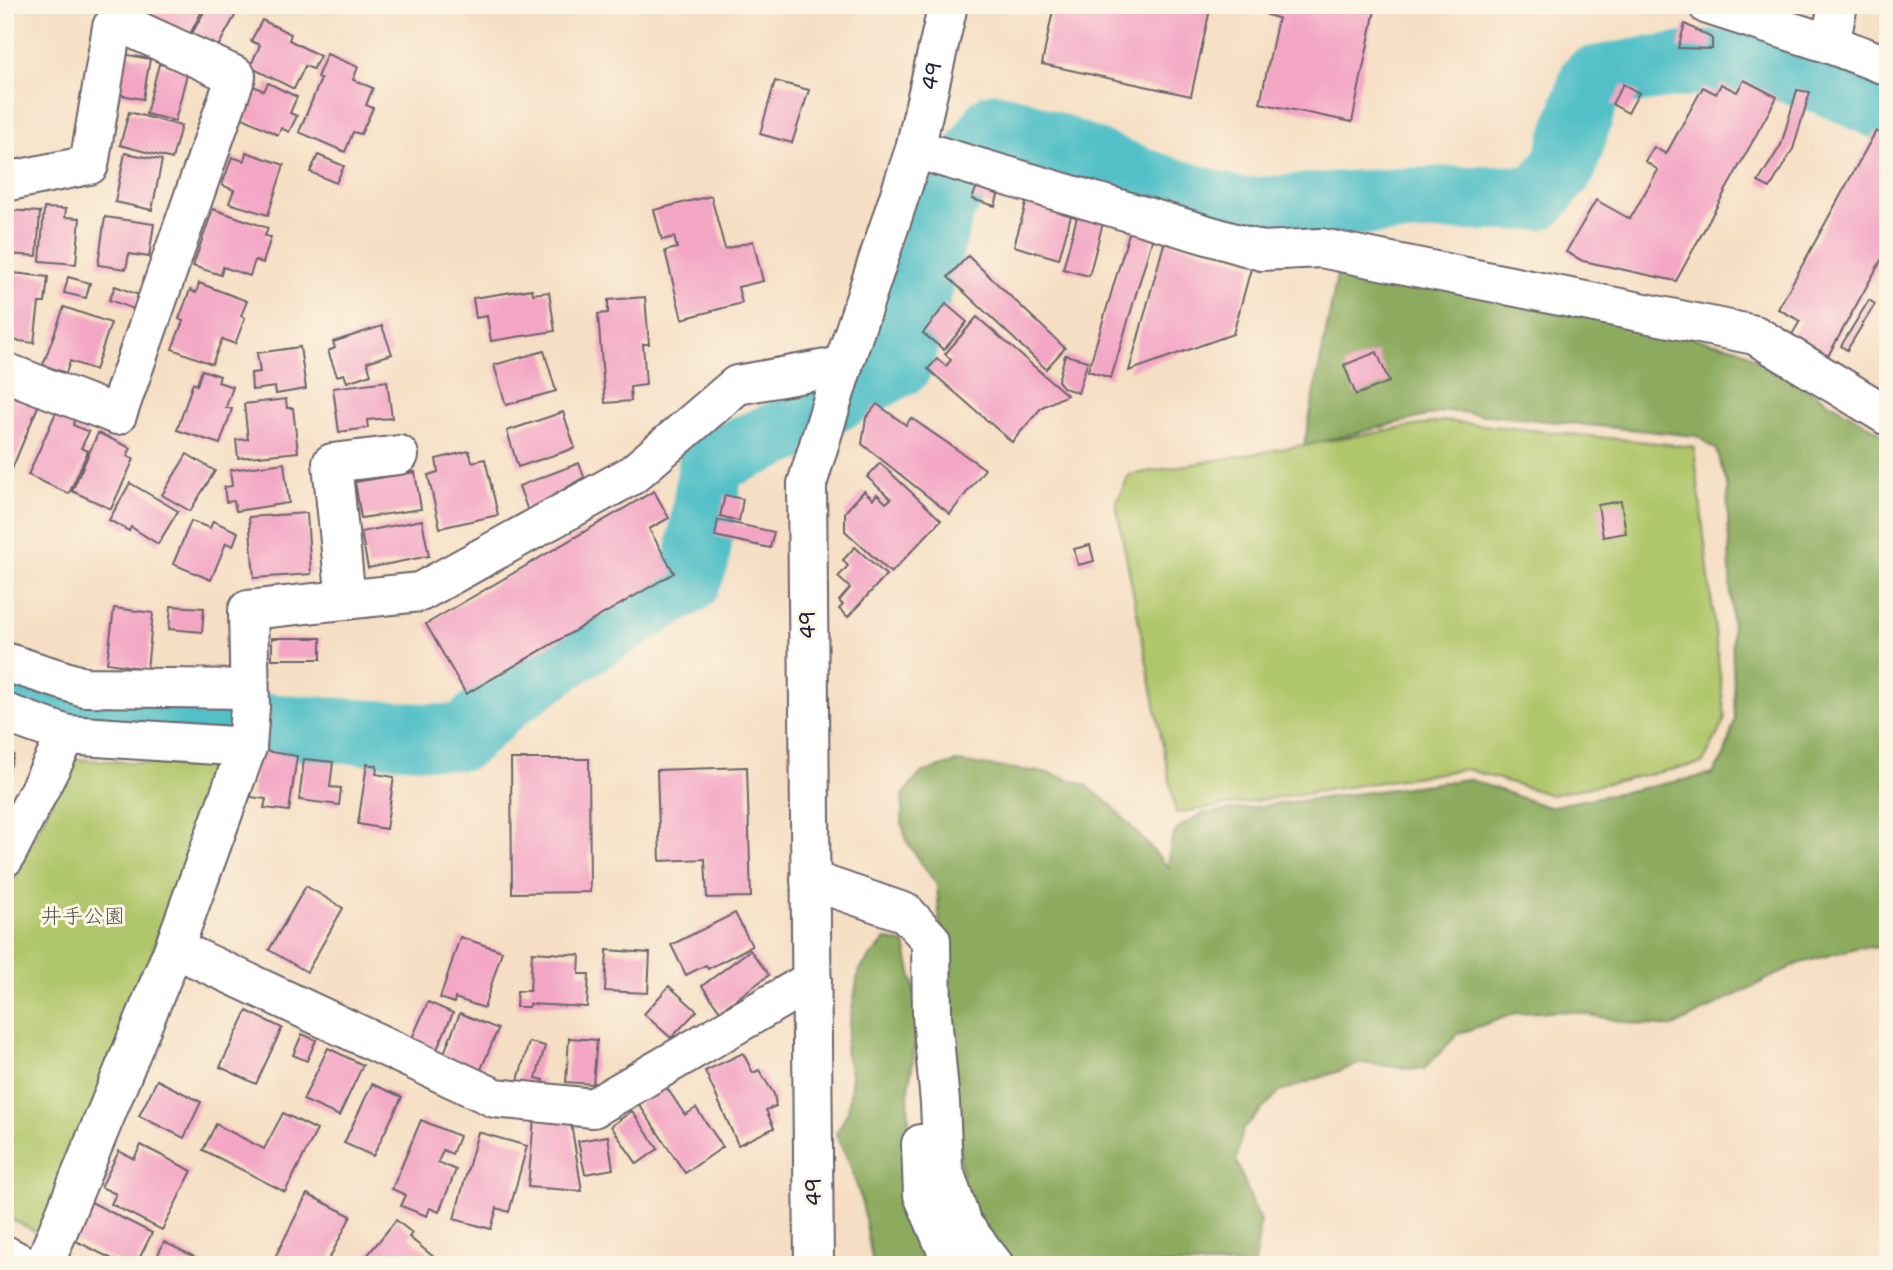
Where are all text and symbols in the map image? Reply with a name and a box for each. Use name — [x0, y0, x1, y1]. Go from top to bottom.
street label: 49 — [915, 59, 949, 93]
street label: 49 — [794, 611, 822, 639]
park label: 井手公園 — [41, 902, 125, 930]
street label: 49 — [800, 1178, 828, 1206]

